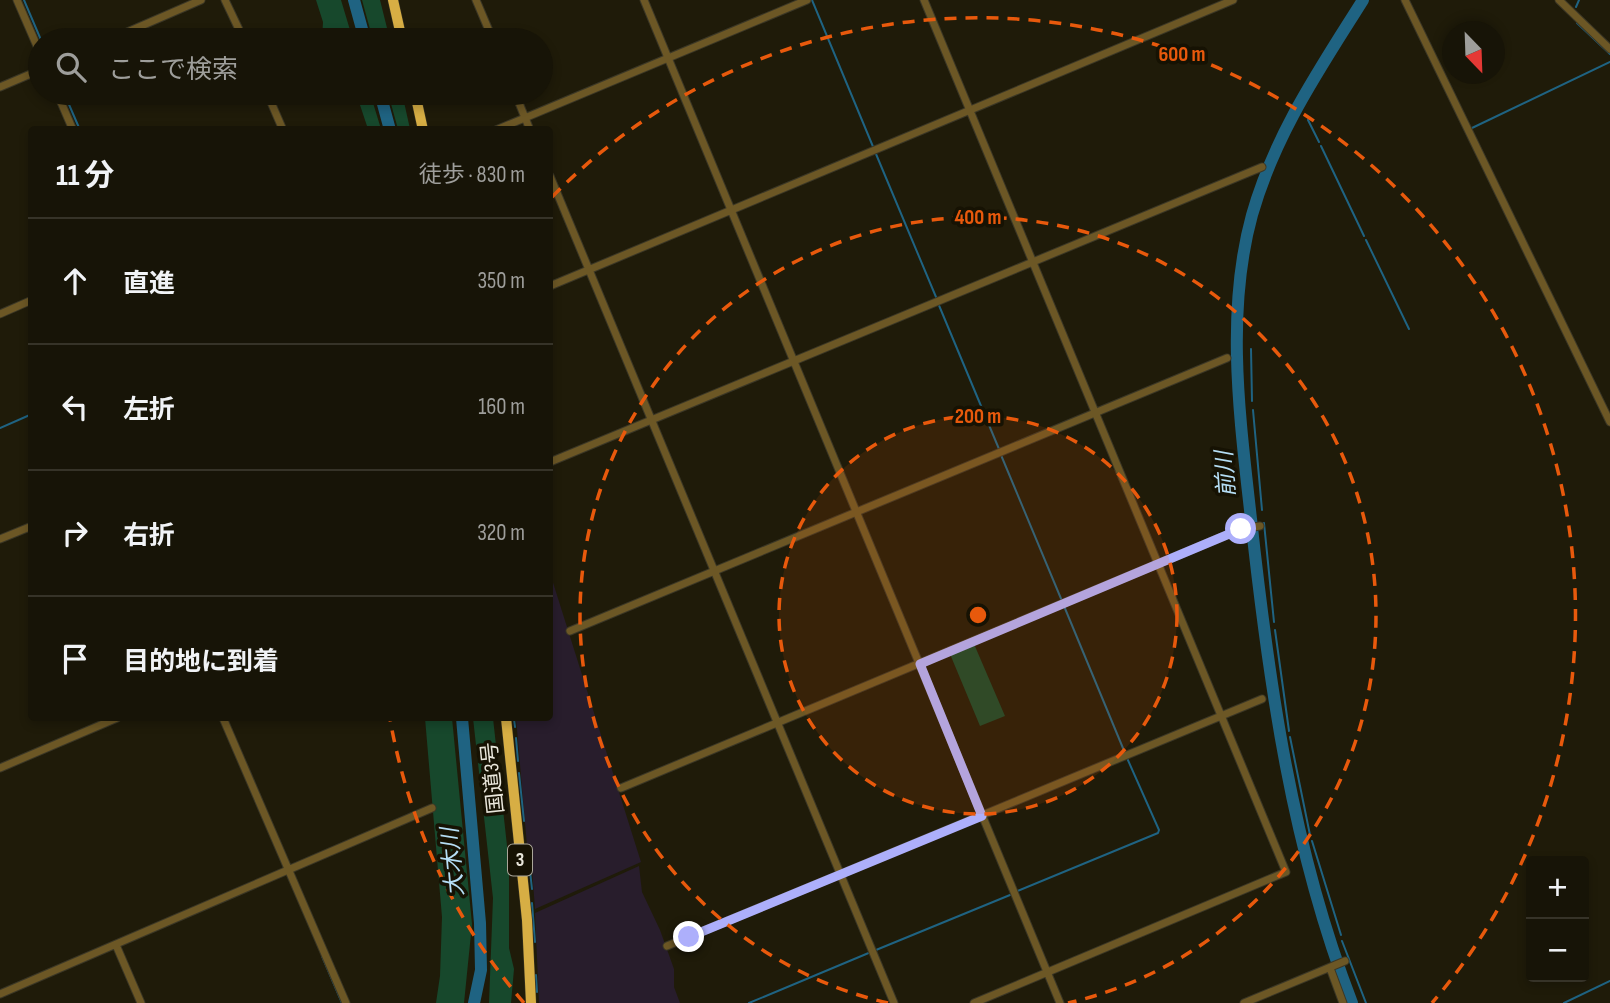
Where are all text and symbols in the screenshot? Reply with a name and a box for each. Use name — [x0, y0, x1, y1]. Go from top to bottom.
north arrow — [1442, 21, 1505, 84]
search box — [28, 28, 553, 105]
text: 600 m — [1158, 42, 1206, 67]
icon: search — [52, 48, 90, 86]
text: ここで検索 — [108, 55, 238, 86]
text: 11 分 — [56, 158, 114, 194]
text: 徒歩 · 830 m — [419, 161, 525, 189]
text: 400 m — [955, 205, 1001, 230]
icon: ahead — [56, 262, 94, 300]
text: 350 m — [477, 267, 525, 295]
text: 直進 — [123, 269, 175, 300]
icon: left — [56, 388, 94, 426]
text: 160 m — [478, 393, 525, 421]
text: 左折 — [123, 395, 175, 426]
text: 200 m — [955, 404, 1001, 429]
water label: 前川 — [1210, 447, 1242, 498]
route start — [1225, 513, 1256, 544]
icon: right — [56, 514, 94, 552]
text: 320 m — [477, 519, 525, 547]
text: 右折 — [123, 521, 175, 552]
centre of rings — [966, 603, 990, 627]
icon: arrive — [56, 640, 94, 678]
text: 目的地に到着 — [123, 647, 279, 678]
street label: 国道3号 — [477, 741, 509, 815]
water label: 大木川 — [436, 823, 470, 898]
road number: 3 — [508, 845, 532, 876]
map controls — [1526, 856, 1589, 982]
button: + — [1526, 856, 1589, 919]
button: − — [1526, 919, 1589, 982]
route end — [673, 921, 704, 952]

